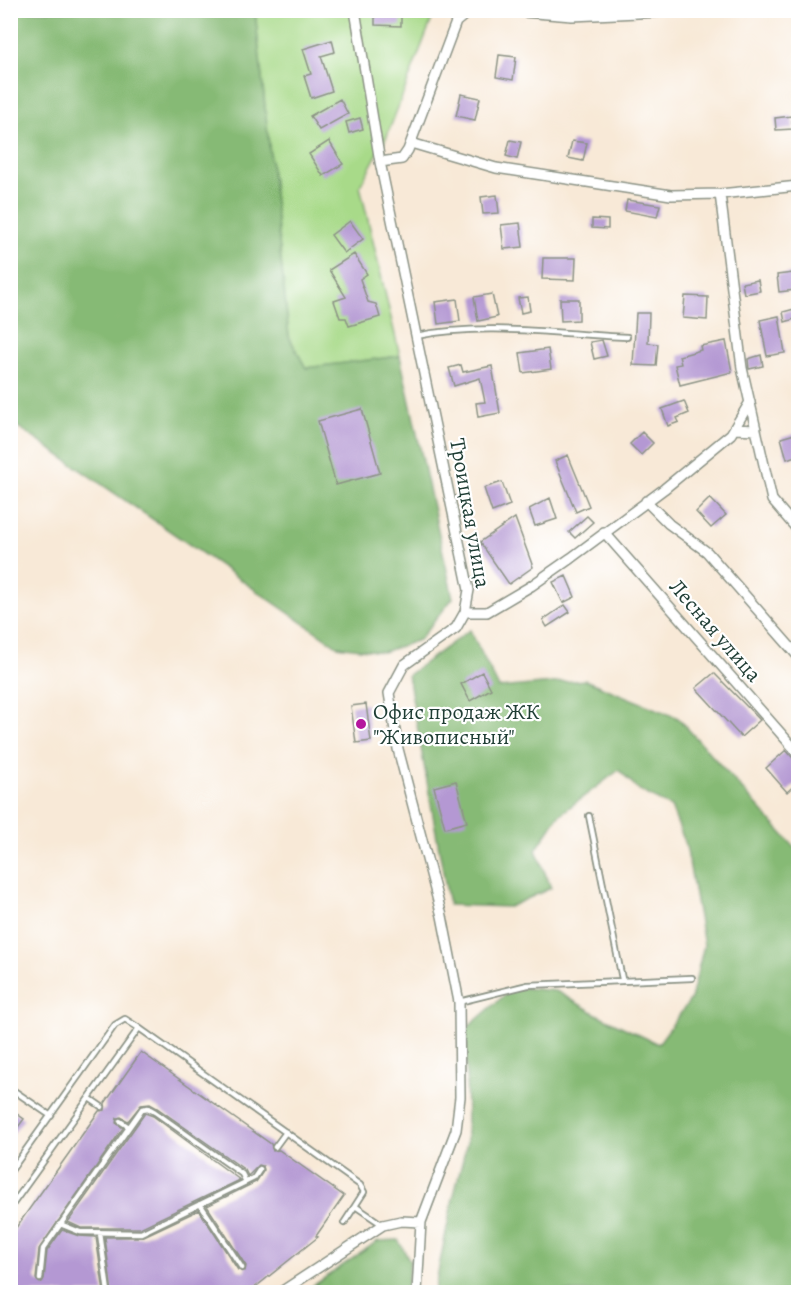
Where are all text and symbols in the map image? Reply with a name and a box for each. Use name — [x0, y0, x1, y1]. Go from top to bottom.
street label: Троицкая улица — [442, 436, 498, 591]
street label: Лесная улица — [662, 573, 769, 689]
place label: Офис продаж ЖК "Живописный" — [373, 697, 540, 752]
marker: Офис продаж ЖК "Живописный" — [354, 717, 368, 731]

